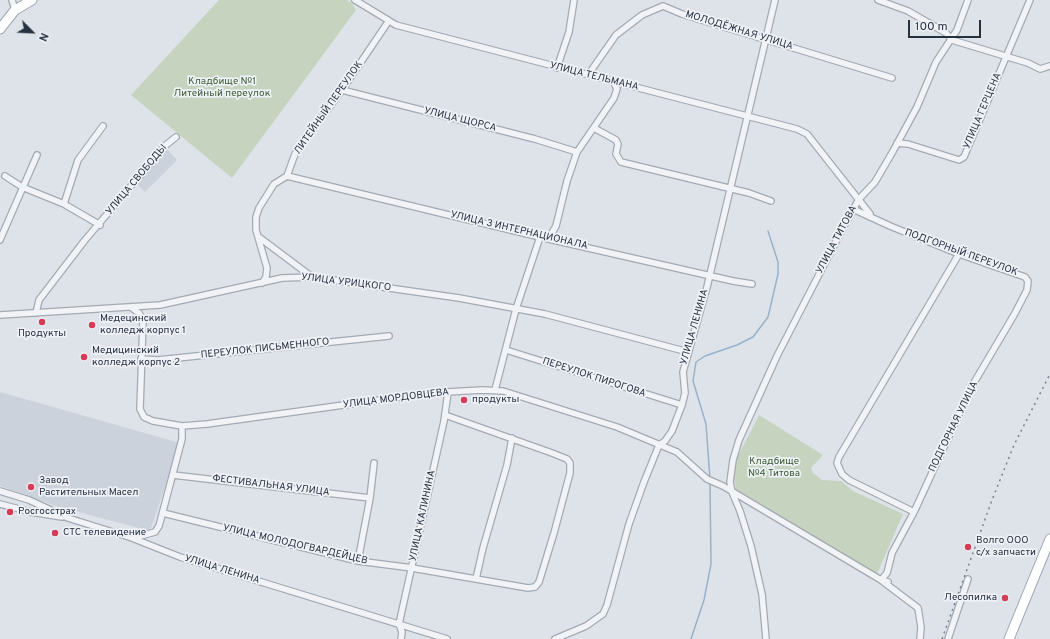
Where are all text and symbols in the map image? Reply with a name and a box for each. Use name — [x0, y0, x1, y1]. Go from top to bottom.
street label: МОЛОДЁЖНАЯ УЛИЦА — [684, 9, 794, 53]
north arrow — [12, 12, 52, 52]
scale bar — [910, 12, 983, 38]
text: 100 m — [915, 19, 948, 35]
text: N — [35, 30, 51, 43]
street label: ЛИТЕЙНЫЙ ПЕРЕУЛОК — [292, 59, 366, 157]
street label: УЛИЦА ТЕЛЬМАНА — [548, 60, 640, 94]
street label: УЛИЦА ГЕРЦЕНА — [962, 71, 1004, 151]
park label: Кладбище №1 Литейный переулок — [174, 76, 270, 100]
street label: УЛИЦА ЩОРСА — [422, 105, 498, 135]
street label: УЛИЦА СВОБОДЫ — [104, 142, 170, 218]
street label: УЛИЦА ТИТОВА — [814, 204, 860, 276]
street label: УЛИЦА 3 ИНТЕРНАЦИОНАЛА — [449, 209, 589, 253]
street label: ПОДГОРНЫЙ ПЕРЕУЛОК — [903, 227, 1019, 279]
street label: УЛИЦА УРИЦКОГО — [300, 272, 392, 294]
street label: УЛИЦА ЛЕНИНА — [678, 288, 712, 366]
place label: Медецинский колледж корпус 1 — [100, 313, 186, 336]
marker: Продукты — [37, 317, 47, 327]
marker: Медецинский колледж корпус 1 — [87, 320, 97, 330]
place label: Продукты — [18, 328, 66, 340]
street label: ПЕРЕУЛОК ПИСЬМЕННОГО — [200, 336, 330, 362]
place label: Медицинский колледж корпус 2 — [92, 345, 180, 368]
marker: Медицинский колледж корпус 2 — [79, 352, 89, 362]
street label: ПЕРЕУЛОК ПИРОГОВА — [541, 356, 647, 400]
street label: ПОДГОРНАЯ УЛИЦА — [927, 380, 981, 474]
street label: УЛИЦА МОРДОВЦЕВА — [342, 387, 450, 411]
place label: продукты — [472, 394, 519, 406]
marker: продукты — [459, 395, 469, 405]
park label: Кладбище №4 Титова — [748, 456, 800, 480]
street label: УЛИЦА КАЛИНИНА — [407, 469, 439, 563]
street label: ФЕСТИВАЛЬНАЯ УЛИЦА — [212, 473, 330, 499]
place label: Завод Растительных Масел — [39, 475, 138, 498]
marker: Завод Растительных Масел — [26, 482, 36, 492]
place label: Росгосстрах — [18, 506, 76, 518]
marker: Росгосстрах — [5, 507, 15, 517]
street label: УЛИЦА МОЛОДОГВАРДЕЙЦЕВ — [221, 522, 369, 568]
place label: СТС телевидение — [63, 527, 146, 539]
marker: СТС телевидение — [50, 528, 60, 538]
place label: Волго ООО с/х запчасти — [976, 535, 1036, 558]
marker: Волго ООО с/х запчасти — [963, 542, 973, 552]
street label: УЛИЦА ЛЕНИНА — [183, 553, 261, 587]
place label: Лесопилка — [944, 592, 997, 604]
marker: Лесопилка — [1000, 593, 1010, 603]

